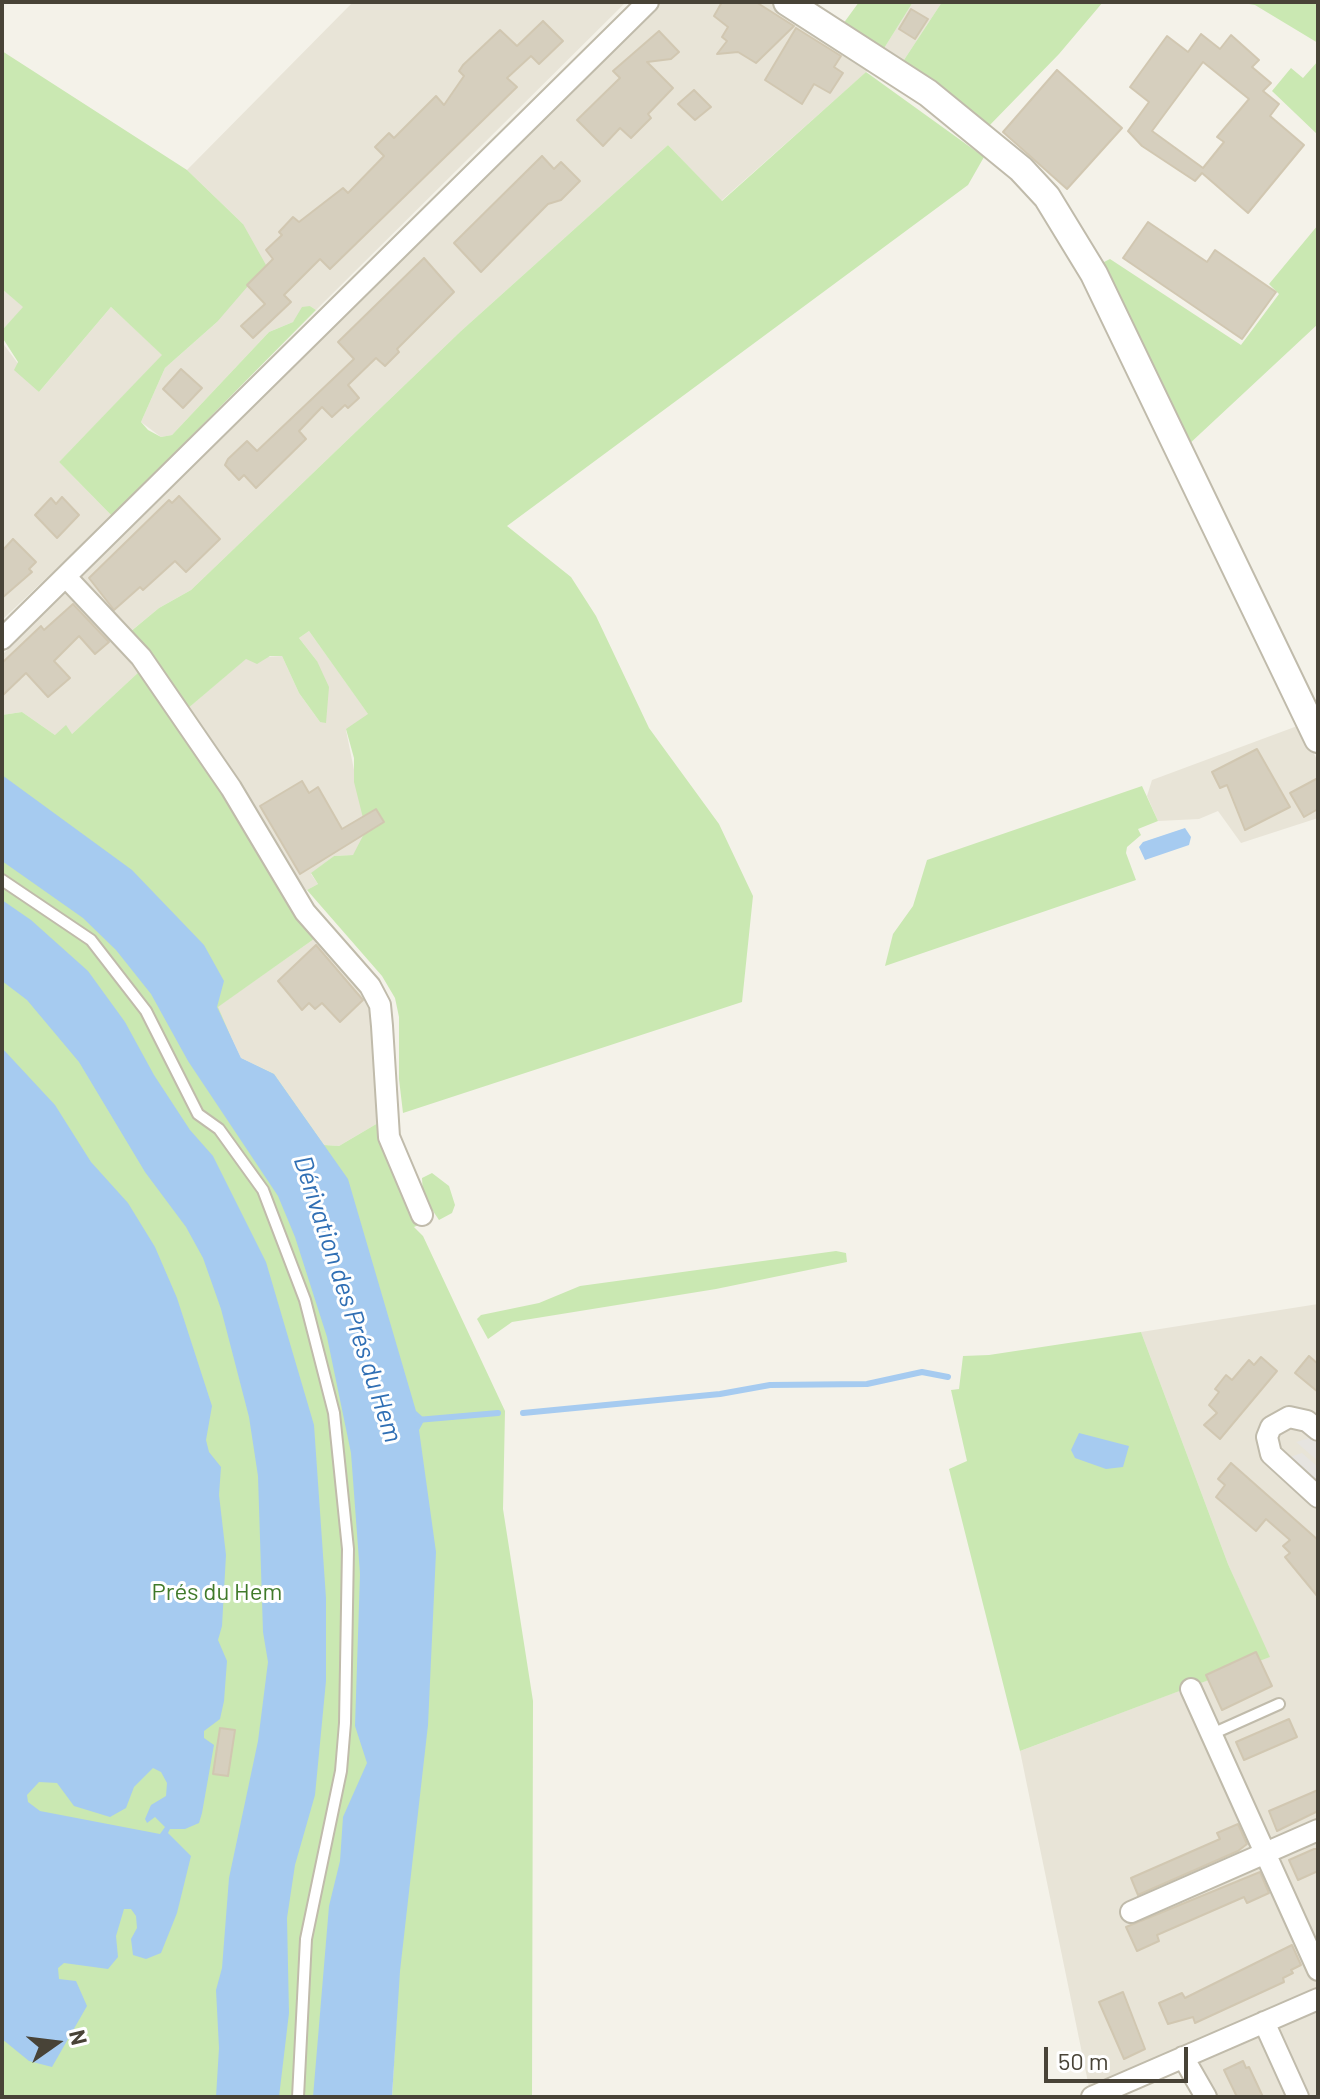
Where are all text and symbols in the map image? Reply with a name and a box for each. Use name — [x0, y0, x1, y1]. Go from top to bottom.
water label: Dérivation des Prés du Hem — [287, 1152, 409, 1446]
park label: Prés du Hem — [152, 1578, 282, 1606]
north arrow — [16, 2003, 96, 2083]
text: N — [65, 2027, 94, 2047]
scale bar — [1048, 2031, 1192, 2081]
text: 50 m — [1058, 2046, 1109, 2075]

